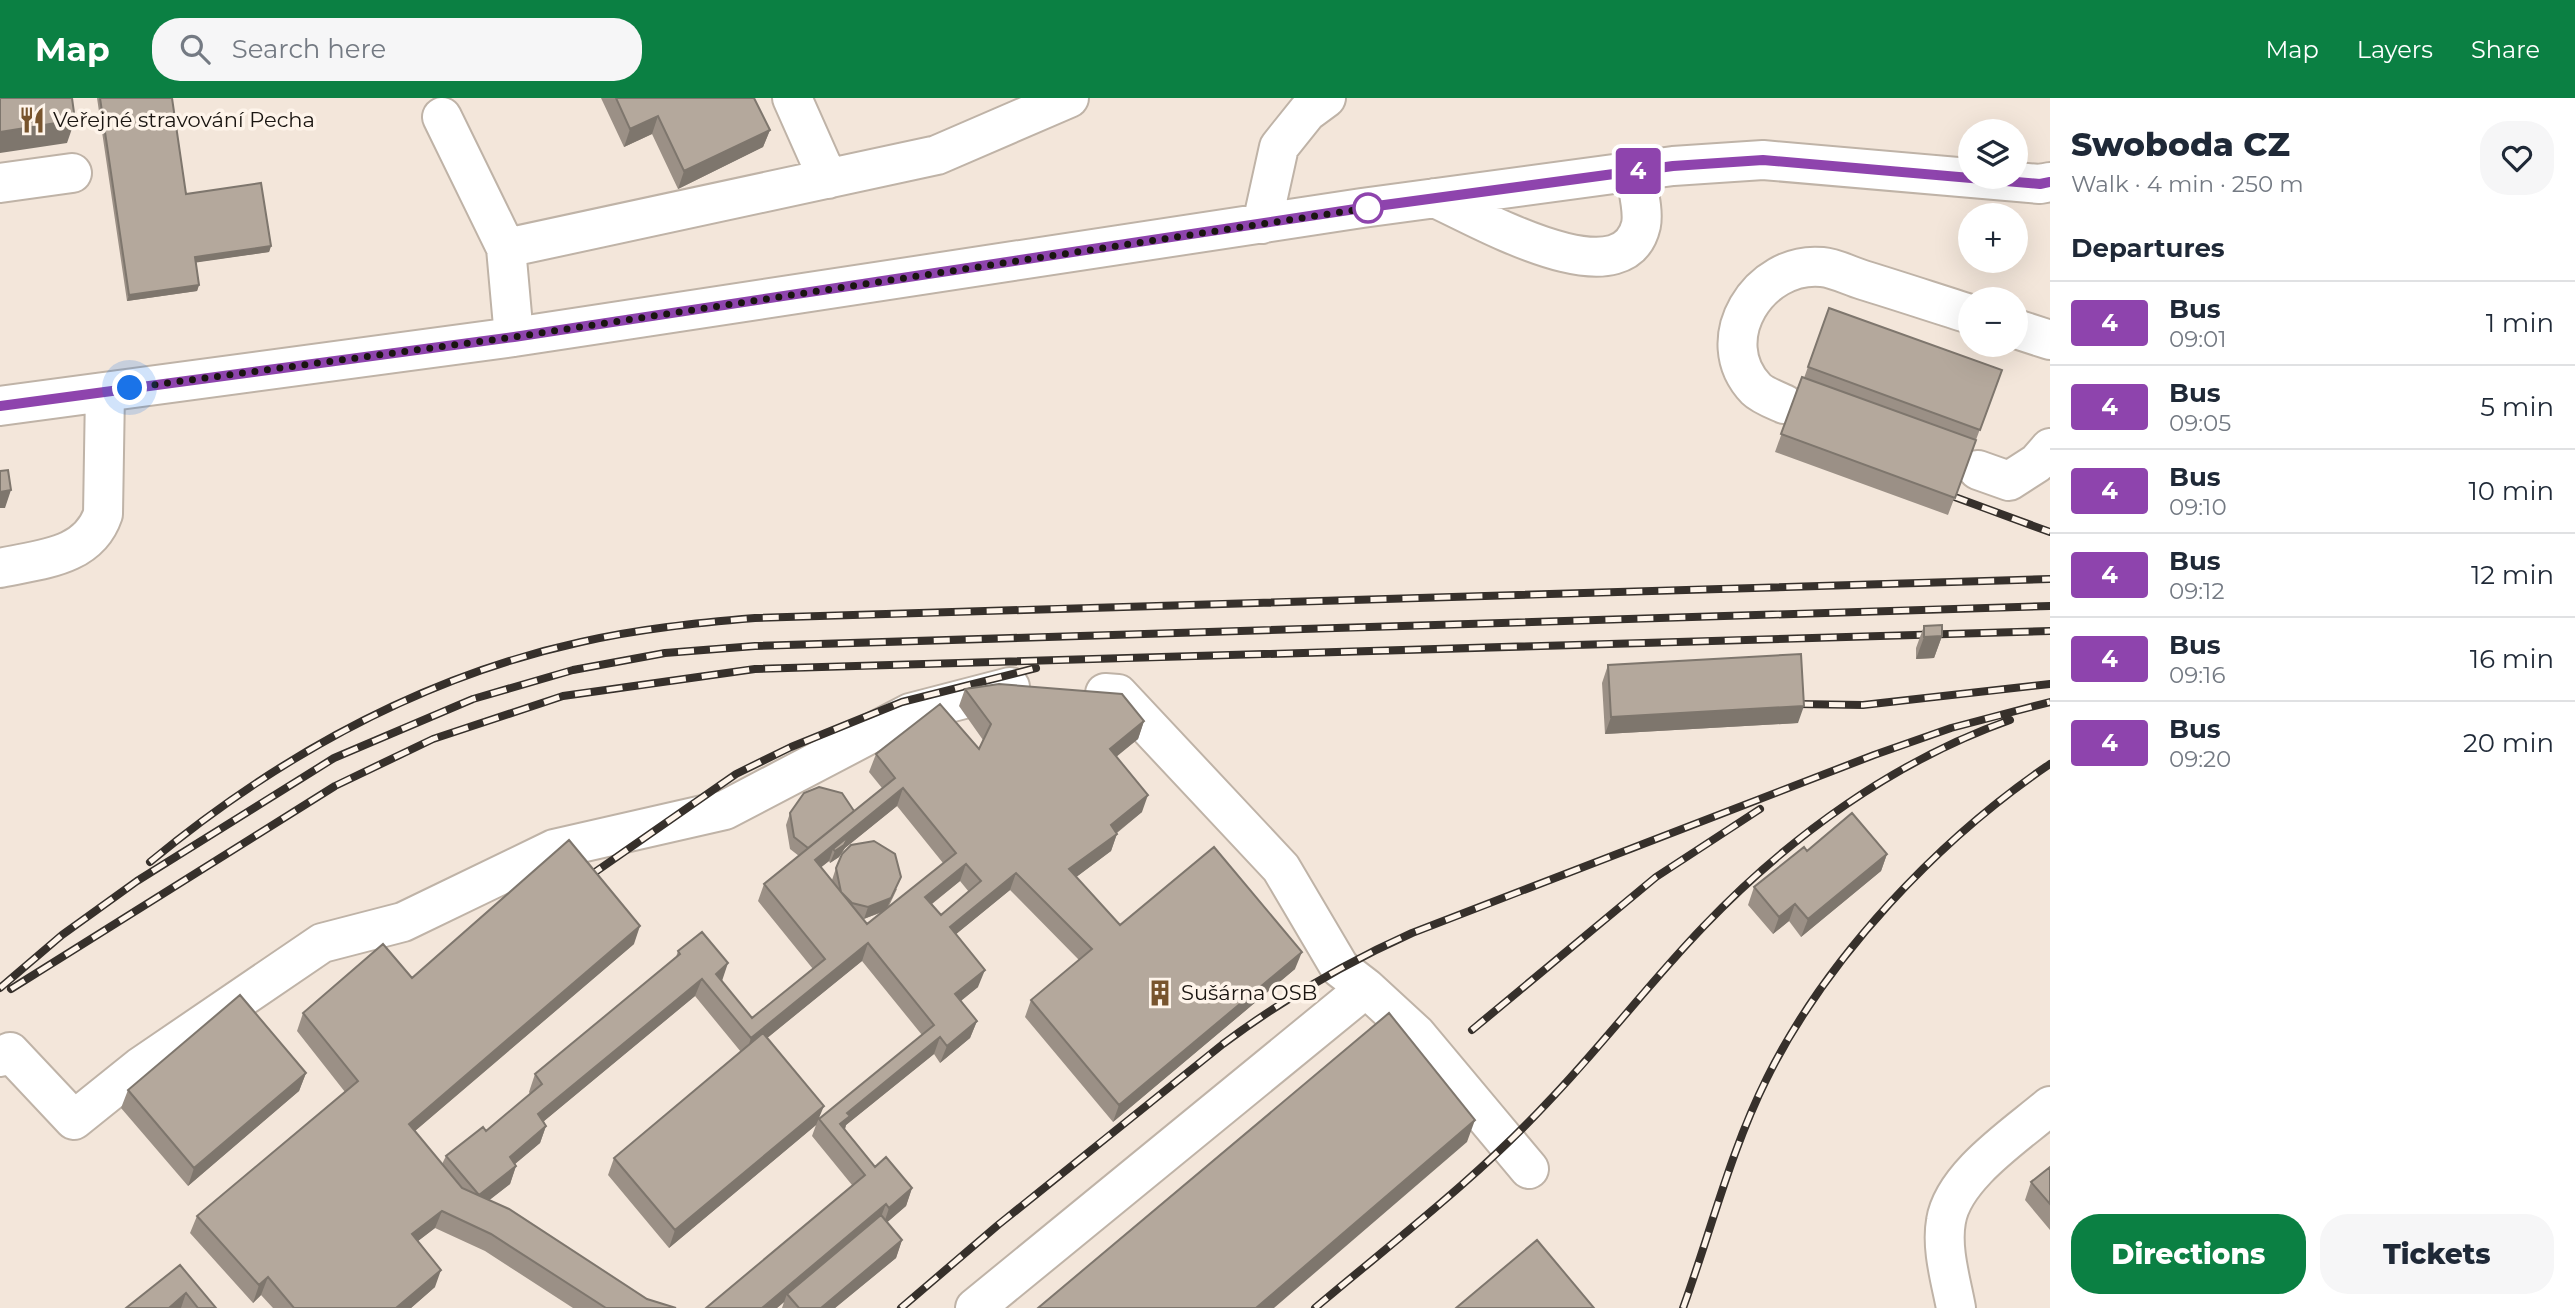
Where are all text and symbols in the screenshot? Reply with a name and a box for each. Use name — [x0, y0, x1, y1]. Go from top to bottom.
search box — [152, 18, 642, 81]
text: Map — [35, 29, 110, 69]
icon: search — [176, 30, 214, 68]
text: Search here — [232, 33, 386, 65]
text: Map — [2265, 35, 2319, 64]
text: Layers — [2357, 35, 2433, 64]
text: Share — [2471, 35, 2540, 64]
restaurant icon: Veřejné stravování Pecha — [17, 105, 47, 135]
place label: Veřejné stravování Pecha — [53, 107, 315, 132]
map controls — [1958, 119, 2028, 357]
button: layers — [1958, 119, 2028, 189]
button: heart — [2480, 121, 2554, 195]
text: Swoboda CZ — [2071, 124, 2290, 164]
line badge: 4 — [1615, 148, 1661, 194]
text: 4 — [1630, 156, 1646, 185]
text: Walk · 4 min · 250 m — [2071, 170, 2304, 198]
unlabelled marker — [1353, 193, 1383, 223]
button: + — [1958, 203, 2028, 273]
text: Departures — [2071, 232, 2225, 264]
button: − — [1958, 287, 2028, 357]
text: Bus — [2169, 293, 2221, 325]
text: 1 min — [2486, 307, 2554, 339]
text: 4 — [2101, 308, 2118, 337]
text: 09:01 — [2169, 325, 2227, 353]
your location — [112, 370, 147, 405]
text: Bus — [2169, 377, 2221, 409]
text: 5 min — [2480, 391, 2554, 423]
text: 4 — [2101, 392, 2118, 421]
text: 09:05 — [2169, 409, 2231, 437]
text: Bus — [2169, 461, 2221, 493]
text: 10 min — [2468, 475, 2554, 507]
text: 4 — [2101, 476, 2118, 505]
text: 09:10 — [2169, 493, 2227, 521]
text: Bus — [2169, 545, 2221, 577]
text: 12 min — [2471, 559, 2554, 591]
text: 4 — [2101, 560, 2118, 589]
text: 09:12 — [2169, 577, 2224, 605]
text: Bus — [2169, 629, 2221, 661]
text: 16 min — [2470, 643, 2554, 675]
text: 4 — [2101, 644, 2118, 673]
text: 09:16 — [2169, 661, 2225, 689]
text: Bus — [2169, 713, 2221, 745]
text: 20 min — [2463, 727, 2554, 759]
text: 4 — [2101, 728, 2118, 757]
text: 09:20 — [2169, 745, 2231, 773]
building icon: Sušárna OSB — [1145, 978, 1175, 1008]
place label: Sušárna OSB — [1181, 980, 1317, 1005]
button: Directions — [2071, 1214, 2306, 1294]
button: Tickets — [2320, 1214, 2554, 1294]

